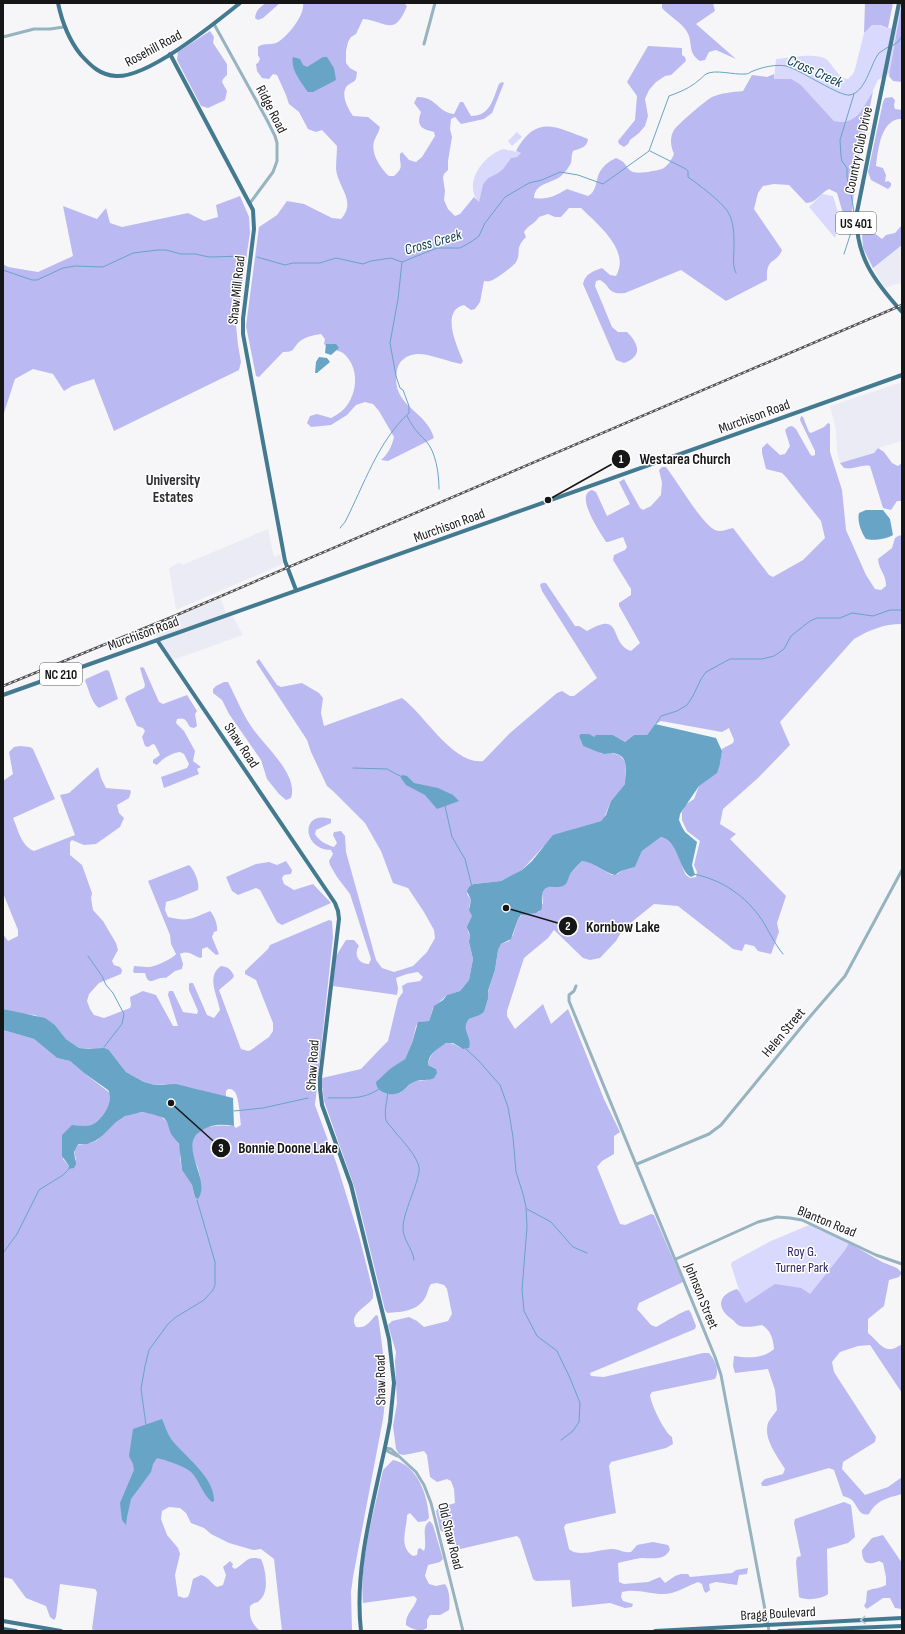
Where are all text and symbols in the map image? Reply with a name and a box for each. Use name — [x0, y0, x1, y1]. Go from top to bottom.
street label: Rosehill Road — [122, 26, 185, 71]
water label: Cross Creek — [784, 51, 846, 92]
street label: Ridge Road — [252, 82, 291, 136]
street label: Country Club Drive — [841, 105, 876, 195]
road number: US 401 — [836, 212, 876, 234]
water label: Cross Creek — [402, 225, 464, 260]
street label: Shaw Mill Road — [224, 255, 249, 325]
street label: Murchison Road — [716, 396, 792, 437]
callout: Westarea Church — [611, 445, 738, 472]
text: Westarea Church — [639, 450, 731, 469]
text: 1 — [619, 452, 624, 467]
district label: University Estates — [146, 471, 201, 507]
street label: Murchison Road — [411, 505, 487, 546]
street label: Murchison Road — [105, 613, 181, 654]
road number: NC 210 — [40, 663, 82, 685]
street label: Shaw Road — [220, 720, 263, 771]
callout: Kornbow Lake — [558, 913, 668, 940]
text: Kornbow Lake — [586, 918, 660, 937]
text: 2 — [565, 919, 571, 934]
street label: Helen Street — [758, 1004, 809, 1060]
street label: Shaw Road — [302, 1039, 323, 1091]
callout: Bonnie Doone Lake — [211, 1134, 346, 1161]
text: Bonnie Doone Lake — [238, 1139, 338, 1158]
text: 3 — [218, 1141, 224, 1156]
street label: Blanton Road — [795, 1202, 859, 1241]
park label: Roy G. Turner Park — [776, 1243, 829, 1276]
street label: Johnson Street — [680, 1260, 722, 1331]
street label: Shaw Road — [372, 1354, 389, 1405]
street label: Old Shaw Road — [434, 1501, 467, 1571]
street label: Bragg Boulevard — [740, 1603, 816, 1624]
one-way arrow — [860, 1615, 866, 1624]

